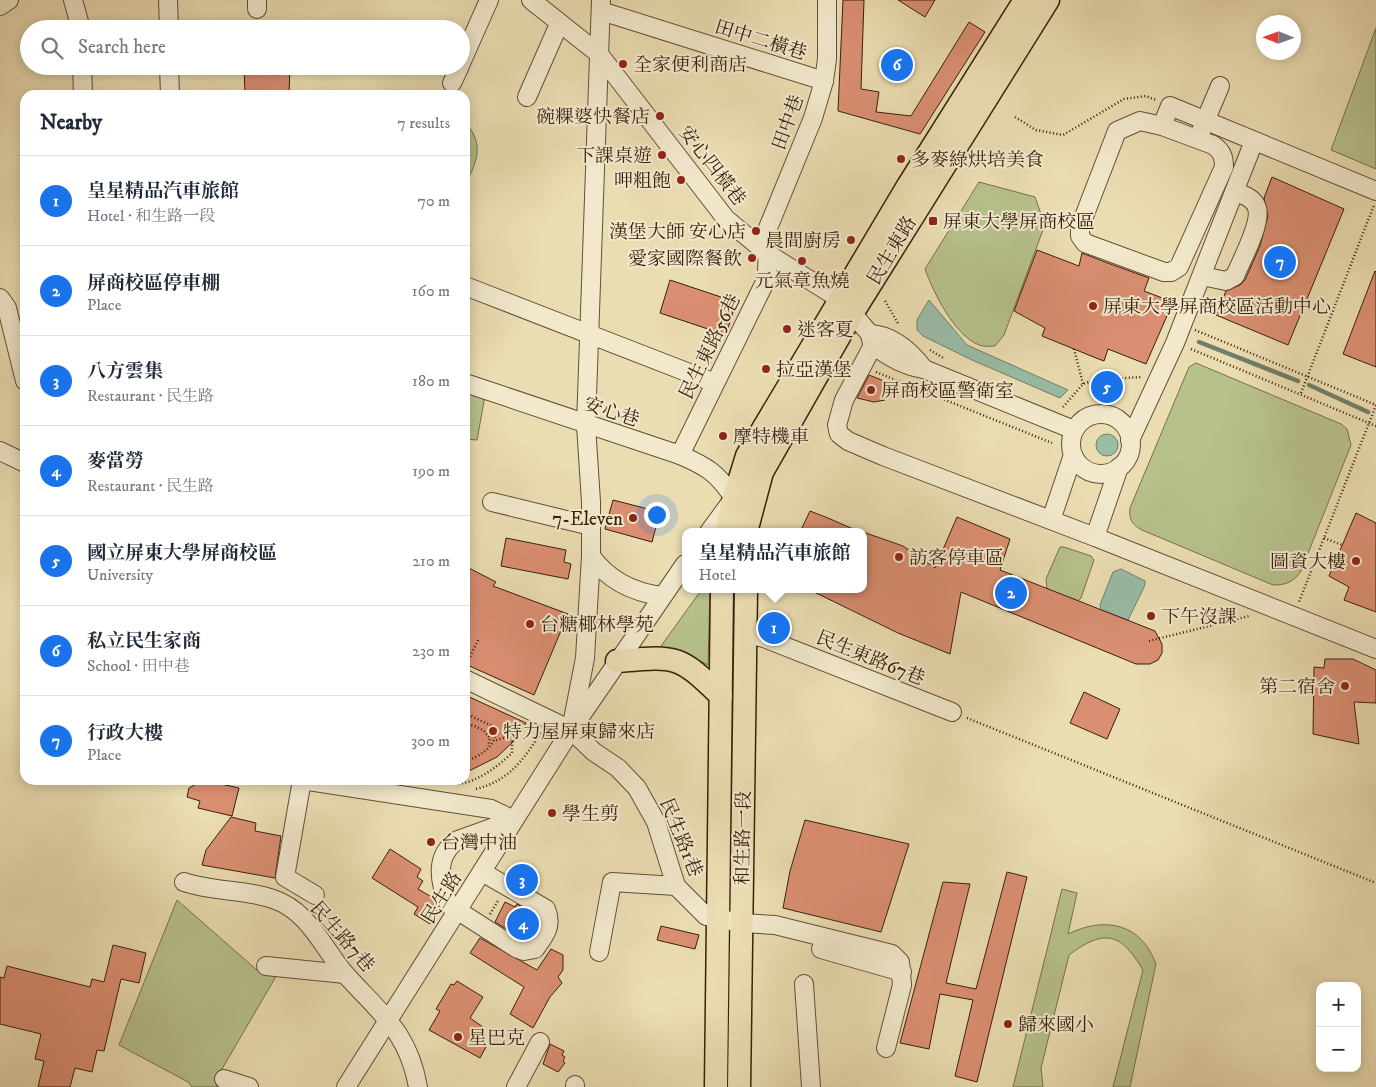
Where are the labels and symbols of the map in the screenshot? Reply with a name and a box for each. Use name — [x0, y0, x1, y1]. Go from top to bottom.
north arrow — [1256, 15, 1301, 60]
street label: 田中二橫巷 — [712, 16, 809, 65]
pin: 6 — [881, 46, 913, 84]
place label: 全家便利商店 — [633, 54, 747, 77]
marker: 全家便利商店 — [617, 58, 629, 70]
street label: 田中巷 — [768, 92, 809, 153]
place label: 碗粿婆快餐店 — [536, 106, 650, 129]
marker: 碗粿婆快餐店 — [654, 110, 666, 122]
street label: 安心四橫巷 — [674, 121, 750, 210]
place label: 下課桌遊 — [576, 145, 652, 168]
marker: 下課桌遊 — [656, 149, 668, 161]
place label: 多麥綠烘培美食 — [911, 149, 1044, 172]
marker: 多麥綠烘培美食 — [895, 153, 907, 165]
place label: 呷粗飽 — [614, 170, 671, 193]
marker: 呷粗飽 — [675, 174, 687, 186]
place label: 屏東大學屏商校區 — [943, 211, 1095, 234]
street label: 民生東路 — [863, 212, 922, 289]
marker: 屏東大學屏商校區 — [927, 215, 939, 227]
place label: 漢堡大師 安心店 — [609, 221, 746, 244]
marker: 漢堡大師 安心店 — [750, 225, 762, 237]
place label: 晨間廚房 — [765, 230, 841, 253]
marker: 晨間廚房 — [845, 234, 857, 246]
pin: 7 — [1264, 243, 1296, 281]
place label: 愛家國際餐飲 — [628, 248, 742, 271]
marker: 愛家國際餐飲 — [746, 252, 758, 264]
marker: 元氣章魚燒 — [796, 255, 808, 267]
place label: 元氣章魚燒 — [754, 270, 850, 293]
street label: 民生東路56巷 — [675, 290, 746, 403]
place label: 屏東大學屏商校區活動中心 — [1103, 296, 1331, 319]
marker: 屏東大學屏商校區活動中心 — [1087, 300, 1099, 312]
place label: 迷客夏 — [797, 319, 854, 342]
marker: 迷客夏 — [781, 323, 793, 335]
place label: 拉亞漢堡 — [776, 359, 852, 382]
marker: 拉亞漢堡 — [760, 363, 772, 375]
pin: 5 — [1091, 368, 1123, 406]
place label: 屏商校區警衛室 — [881, 380, 1014, 403]
marker: 屏商校區警衛室 — [865, 384, 877, 396]
street label: 安心巷 — [581, 393, 642, 432]
place label: 摩特機車 — [733, 426, 809, 449]
marker: 摩特機車 — [717, 430, 729, 442]
your location — [644, 502, 670, 528]
place label: 7-Eleven — [552, 508, 623, 531]
marker: 7-Eleven — [627, 512, 639, 524]
place label: 訪客停車區 — [909, 547, 1004, 570]
marker: 訪客停車區 — [893, 551, 905, 563]
place label: 圖資大樓 — [1270, 551, 1346, 574]
marker: 圖資大樓 — [1350, 555, 1362, 567]
pin: 2 — [995, 574, 1027, 612]
place label: 下午沒課 — [1161, 606, 1237, 629]
pin: 1 — [758, 609, 790, 647]
marker: 下午沒課 — [1145, 610, 1157, 622]
place label: 台糖椰林學苑 — [540, 614, 654, 637]
marker: 台糖椰林學苑 — [524, 618, 536, 630]
street label: 民生東路67巷 — [813, 626, 928, 691]
place label: 第二宿舍 — [1259, 676, 1335, 699]
marker: 第二宿舍 — [1339, 680, 1351, 692]
place label: 特力屋屏東歸來店 — [503, 721, 655, 744]
marker: 特力屋屏東歸來店 — [487, 725, 499, 737]
street label: 和生路一段 — [731, 790, 756, 886]
street label: 民生路1巷 — [654, 795, 707, 880]
place label: 學生剪 — [562, 803, 619, 826]
marker: 學生剪 — [546, 807, 558, 819]
place label: 台灣中油 — [441, 832, 517, 855]
marker: 台灣中油 — [425, 836, 437, 848]
pin: 3 — [506, 861, 538, 899]
street label: 民生路 — [417, 868, 467, 928]
street label: 民生路7巷 — [305, 897, 379, 977]
pin: 4 — [507, 905, 539, 943]
place label: 歸來國小 — [1018, 1014, 1094, 1037]
marker: 歸來國小 — [1002, 1018, 1014, 1030]
place label: 星巴克 — [468, 1027, 525, 1050]
marker: 星巴克 — [452, 1031, 464, 1043]

